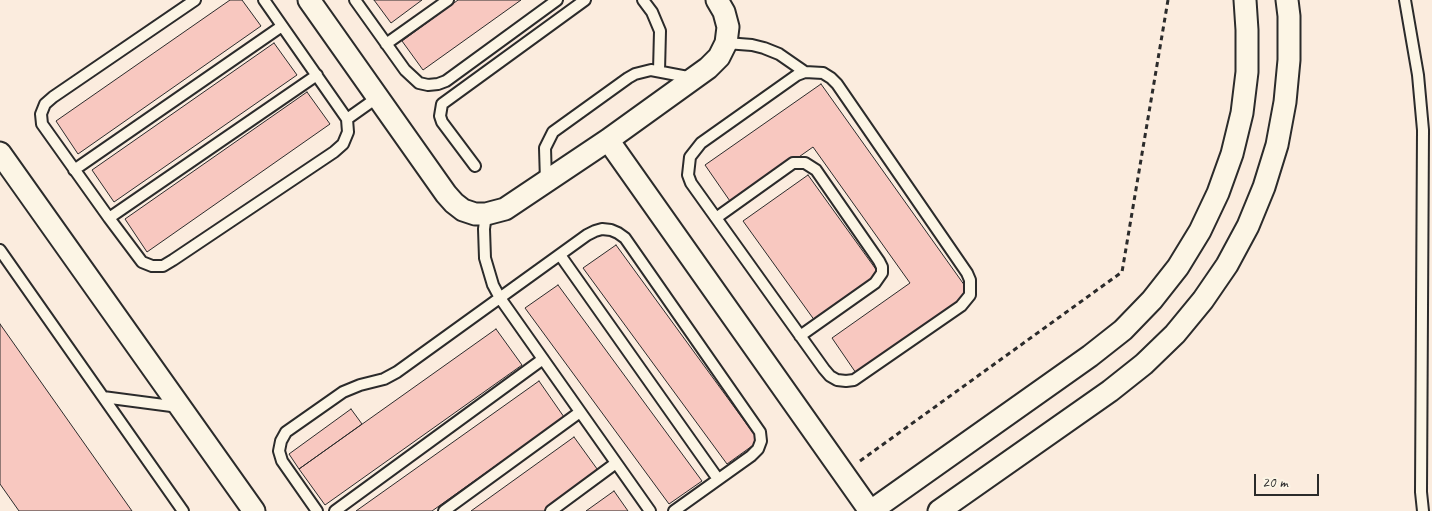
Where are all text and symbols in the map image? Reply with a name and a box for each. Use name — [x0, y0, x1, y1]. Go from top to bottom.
scale bar — [1257, 464, 1322, 496]
text: 20 m — [1262, 473, 1288, 492]

